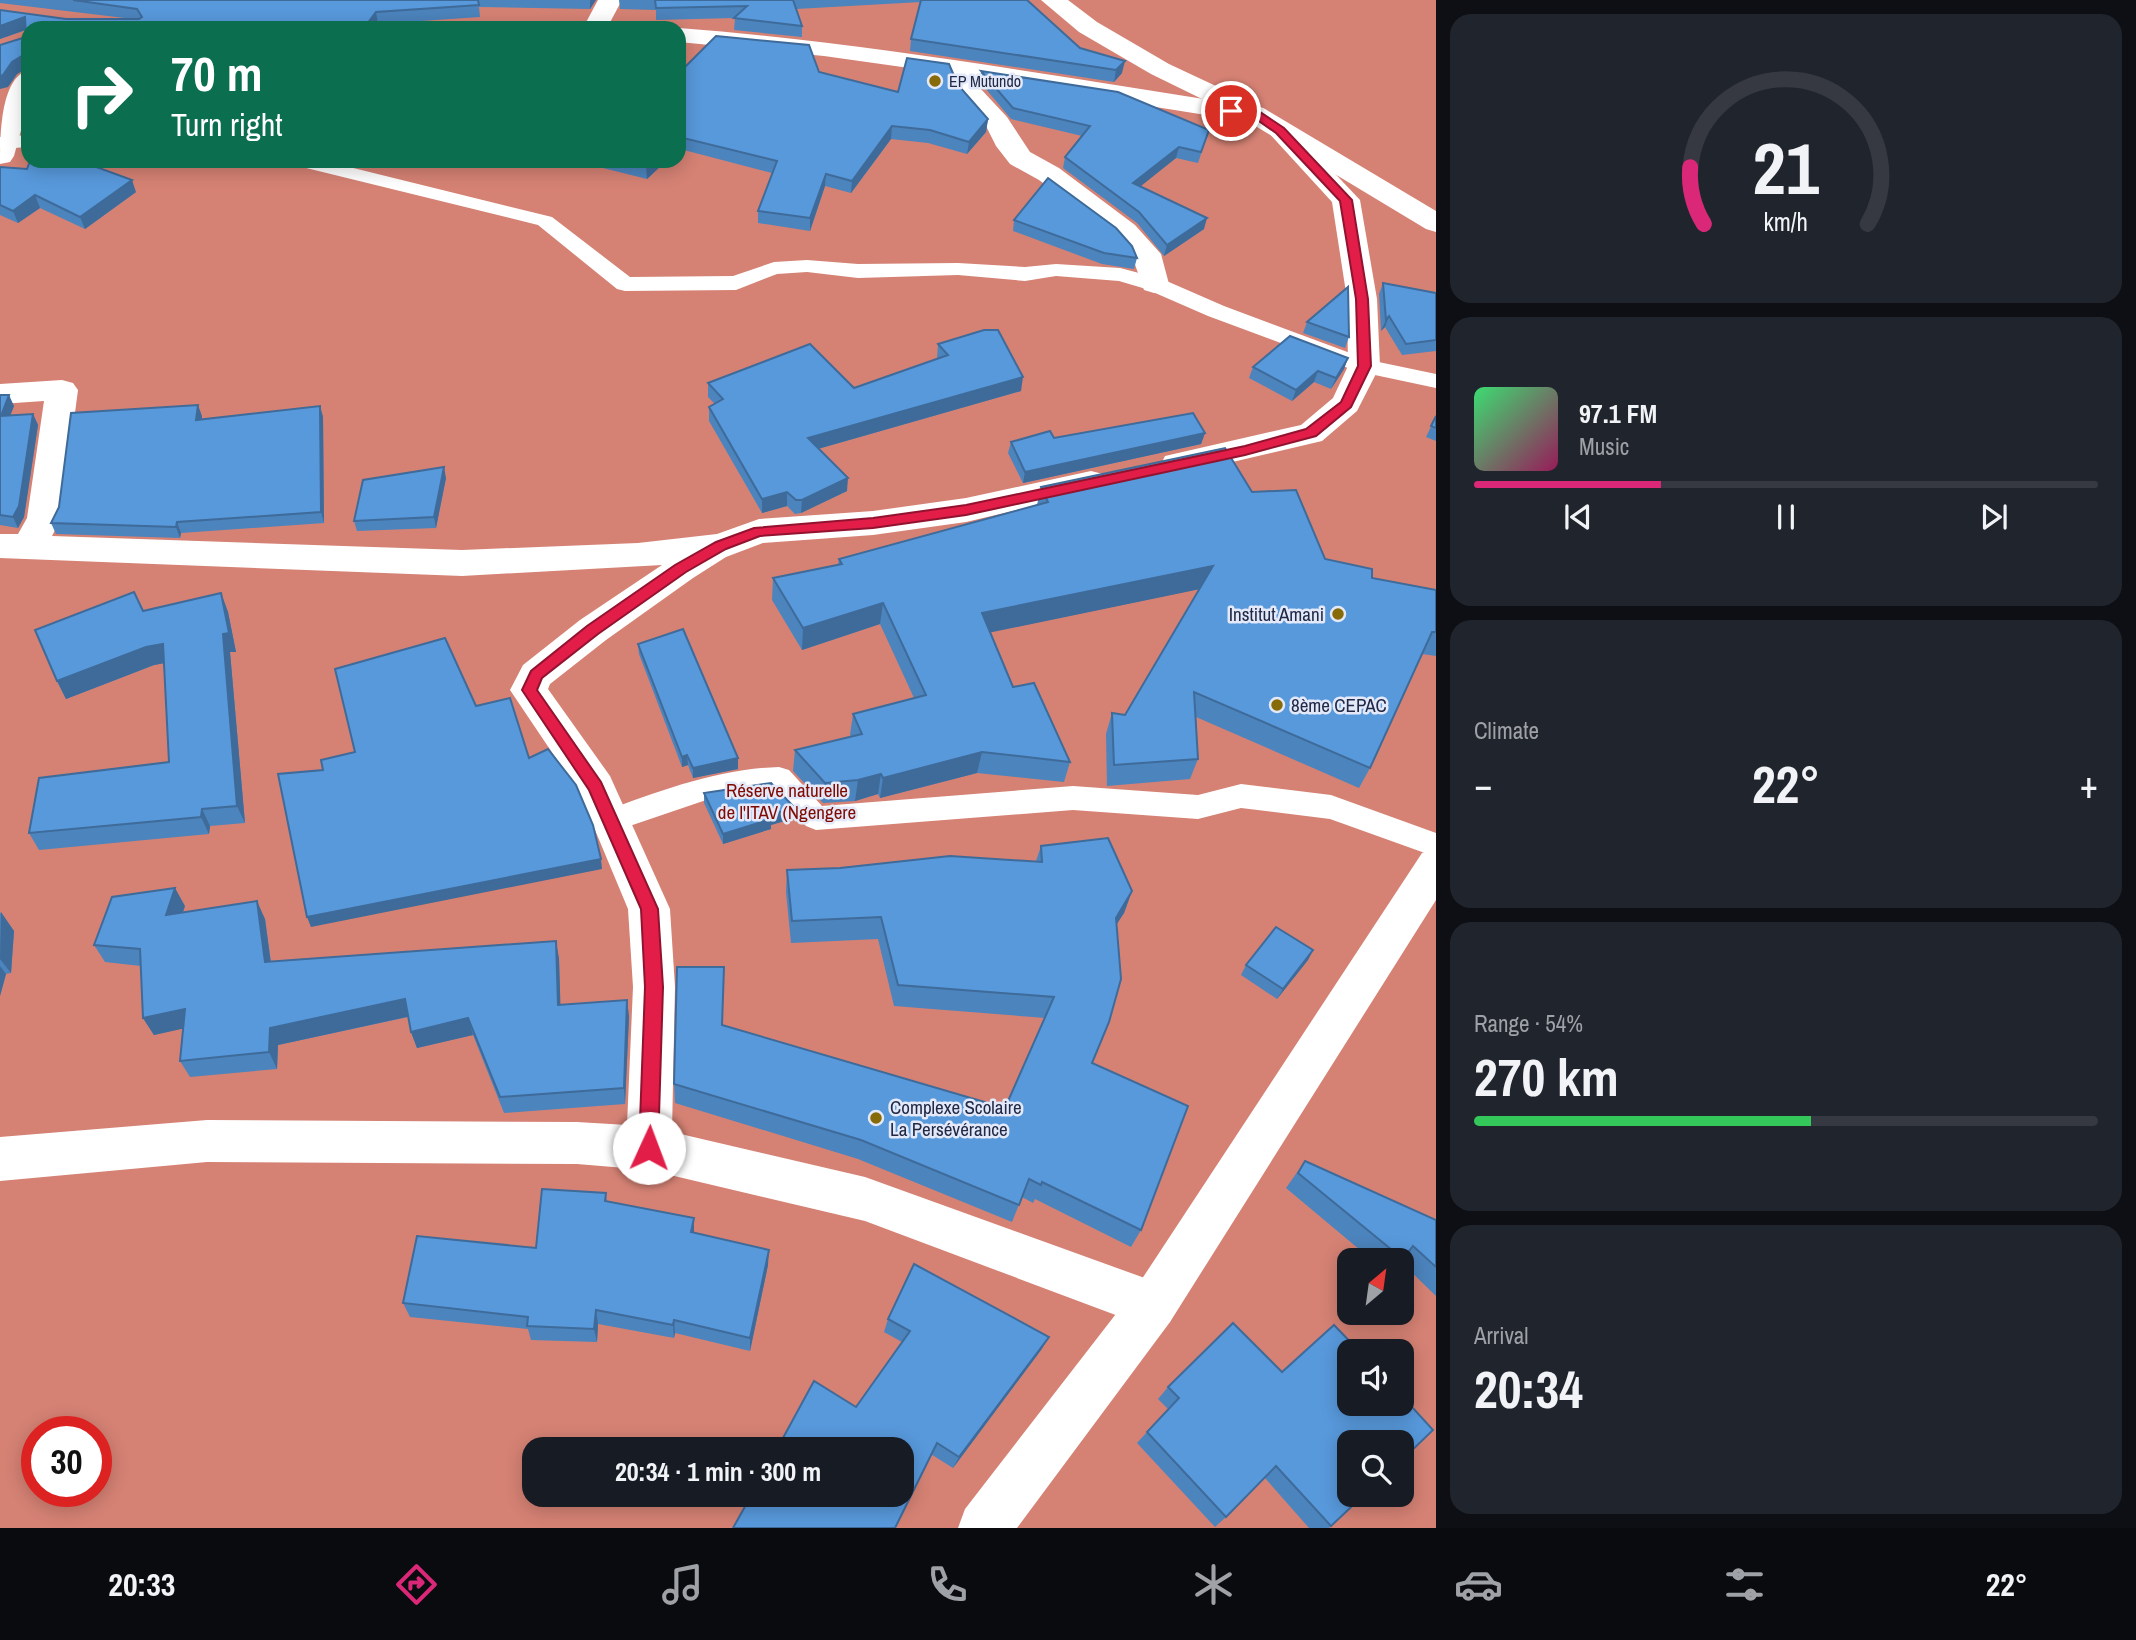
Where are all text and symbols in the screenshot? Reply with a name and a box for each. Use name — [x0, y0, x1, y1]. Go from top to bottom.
text: 70 m — [171, 40, 263, 106]
icon: right — [56, 49, 147, 140]
place label: EP Mutundo — [949, 70, 1021, 92]
marker: EP Mutundo — [927, 73, 943, 89]
pin — [1201, 81, 1261, 141]
icon: arrive — [1212, 92, 1250, 130]
text: Turn right — [171, 103, 283, 146]
text: 21 — [1753, 120, 1820, 218]
text: km/h — [1764, 205, 1808, 239]
text: 97.1 FM — [1579, 396, 1657, 431]
text: Music — [1579, 431, 1629, 462]
icon: previous — [1559, 498, 1597, 536]
icon: pause — [1767, 498, 1805, 536]
icon: next — [1975, 498, 2013, 536]
place label: Institut Amani — [1229, 601, 1324, 627]
marker: Institut Amani — [1330, 606, 1346, 622]
place label: 8ème CEPAC — [1291, 692, 1387, 718]
marker: 8ème CEPAC — [1269, 697, 1285, 713]
text: Climate — [1474, 715, 1539, 746]
text: 22° — [1752, 749, 1820, 819]
text: − — [1474, 759, 1492, 810]
text: + — [2080, 759, 2098, 810]
park label: Réserve naturelle de l'ITAV (Ngengere — [718, 777, 856, 825]
text: Range · 54% — [1474, 1008, 1583, 1039]
text: 270 km — [1474, 1042, 1619, 1112]
place label: Complexe Scolaire La Persévérance — [890, 1094, 1022, 1142]
marker: Complexe Scolaire La Persévérance — [868, 1110, 884, 1126]
position arrow — [612, 1111, 686, 1185]
north arrow — [1337, 1248, 1414, 1325]
map controls — [1337, 1248, 1414, 1507]
text: Arrival — [1474, 1320, 1529, 1351]
button: sound — [1337, 1339, 1414, 1416]
text: 20:34 — [1474, 1354, 1583, 1424]
speed limit sign: 30 — [21, 1416, 112, 1507]
button: search — [1337, 1430, 1414, 1507]
text: 20:34 · 1 min · 300 m — [615, 1454, 821, 1489]
icon: directions — [392, 1560, 441, 1609]
icon: music — [658, 1560, 707, 1609]
icon: phone — [923, 1560, 972, 1609]
icon: climate — [1189, 1560, 1238, 1609]
icon: car — [1454, 1560, 1503, 1609]
icon: filters — [1720, 1560, 1769, 1609]
text: 20:33 — [108, 1563, 175, 1606]
text: 22° — [1986, 1563, 2028, 1606]

